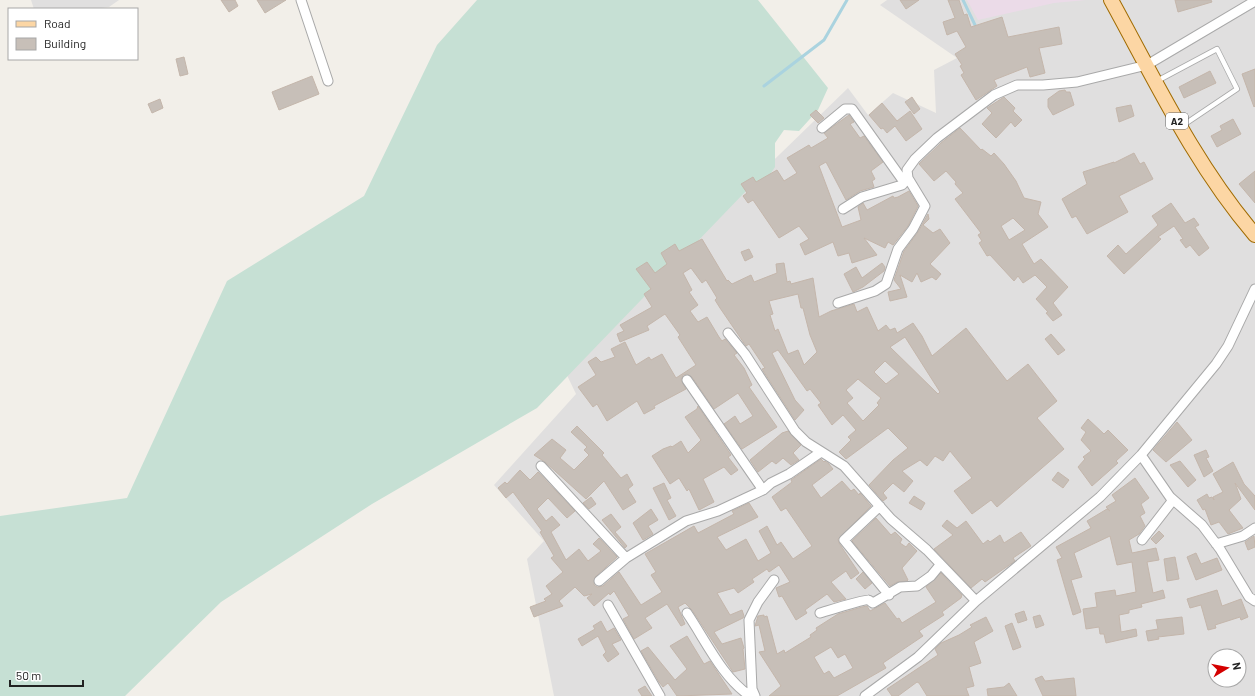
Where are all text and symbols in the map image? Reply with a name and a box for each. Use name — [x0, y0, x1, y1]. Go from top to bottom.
legend — [8, 8, 138, 60]
text: Road — [44, 16, 71, 30]
text: Building — [44, 36, 86, 50]
road number: A2 — [1166, 113, 1188, 129]
north arrow — [1207, 648, 1247, 688]
text: N — [1230, 661, 1244, 671]
scale bar — [10, 662, 83, 688]
text: 50 m — [16, 668, 41, 682]

